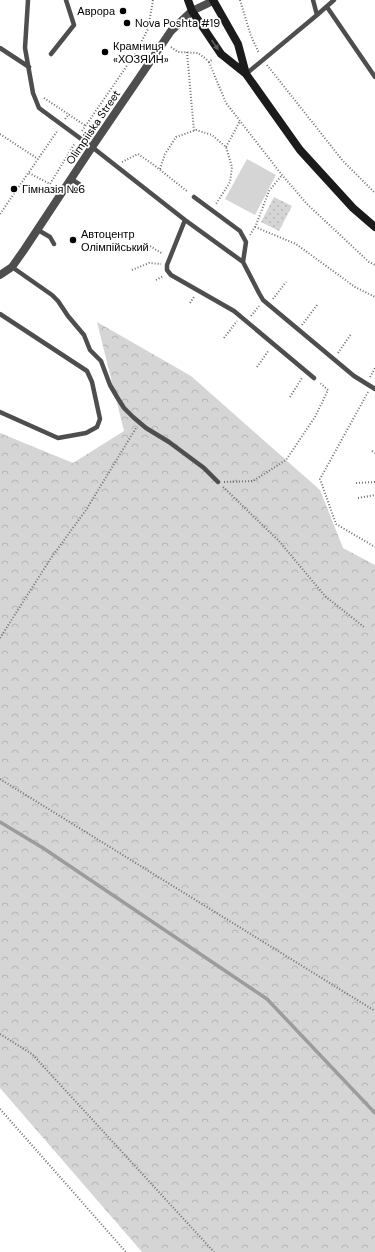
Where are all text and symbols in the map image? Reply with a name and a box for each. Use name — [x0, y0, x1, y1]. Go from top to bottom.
place label: Аврора — [77, 4, 116, 18]
marker: Аврора — [118, 6, 128, 16]
place label: Nova Poshta #19 — [135, 16, 220, 30]
marker: Nova Poshta #19 — [122, 18, 132, 28]
place label: Крамниця «ХОЗЯИН» — [113, 39, 169, 66]
one-way arrow — [212, 39, 219, 51]
marker: Крамниця «ХОЗЯИН» — [100, 47, 110, 57]
street label: Olimpiiska Street — [63, 87, 123, 167]
place label: Гімназія №6 — [22, 182, 85, 196]
marker: Гімназія №6 — [9, 184, 19, 194]
place label: Автоцентр Олімпійський — [81, 227, 149, 254]
marker: Автоцентр Олімпійський — [68, 235, 78, 245]

